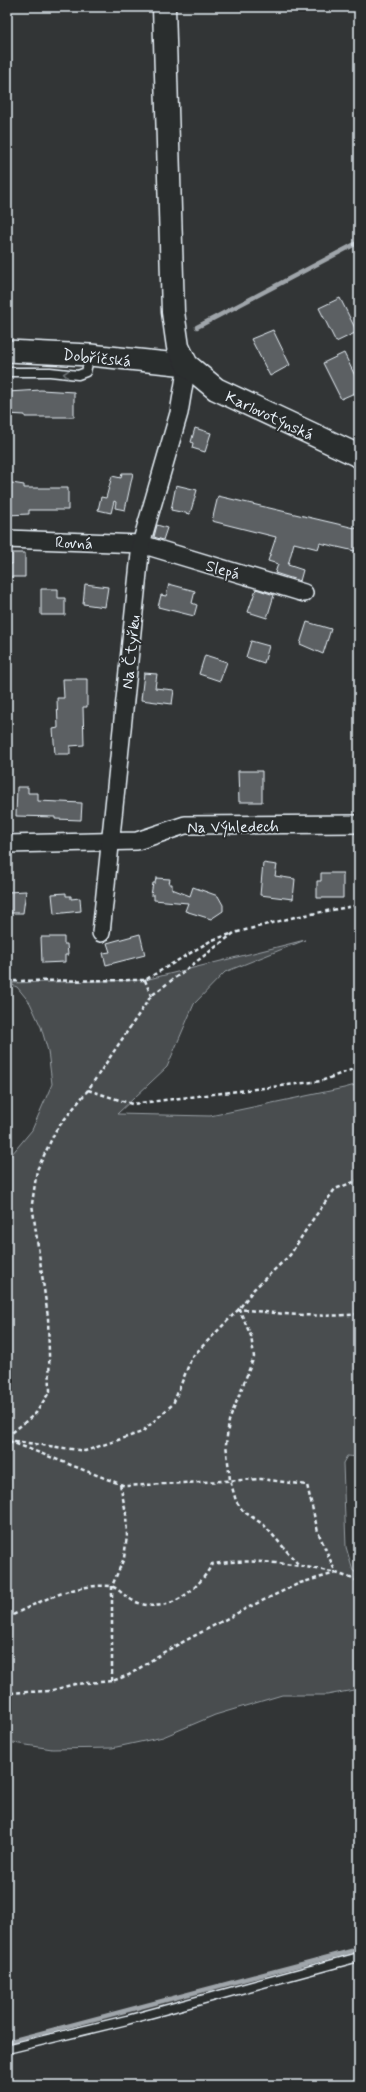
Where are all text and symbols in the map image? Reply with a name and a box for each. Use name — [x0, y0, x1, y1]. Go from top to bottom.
street label: Dobříčská — [62, 344, 132, 373]
one-way arrow — [63, 369, 69, 378]
street label: Karlovotýnská — [222, 387, 317, 446]
street label: Rovná — [55, 532, 93, 555]
street label: Slepá — [203, 556, 242, 585]
street label: Na Čtyřku — [117, 614, 146, 690]
street label: Na Výhledech — [187, 816, 279, 839]

